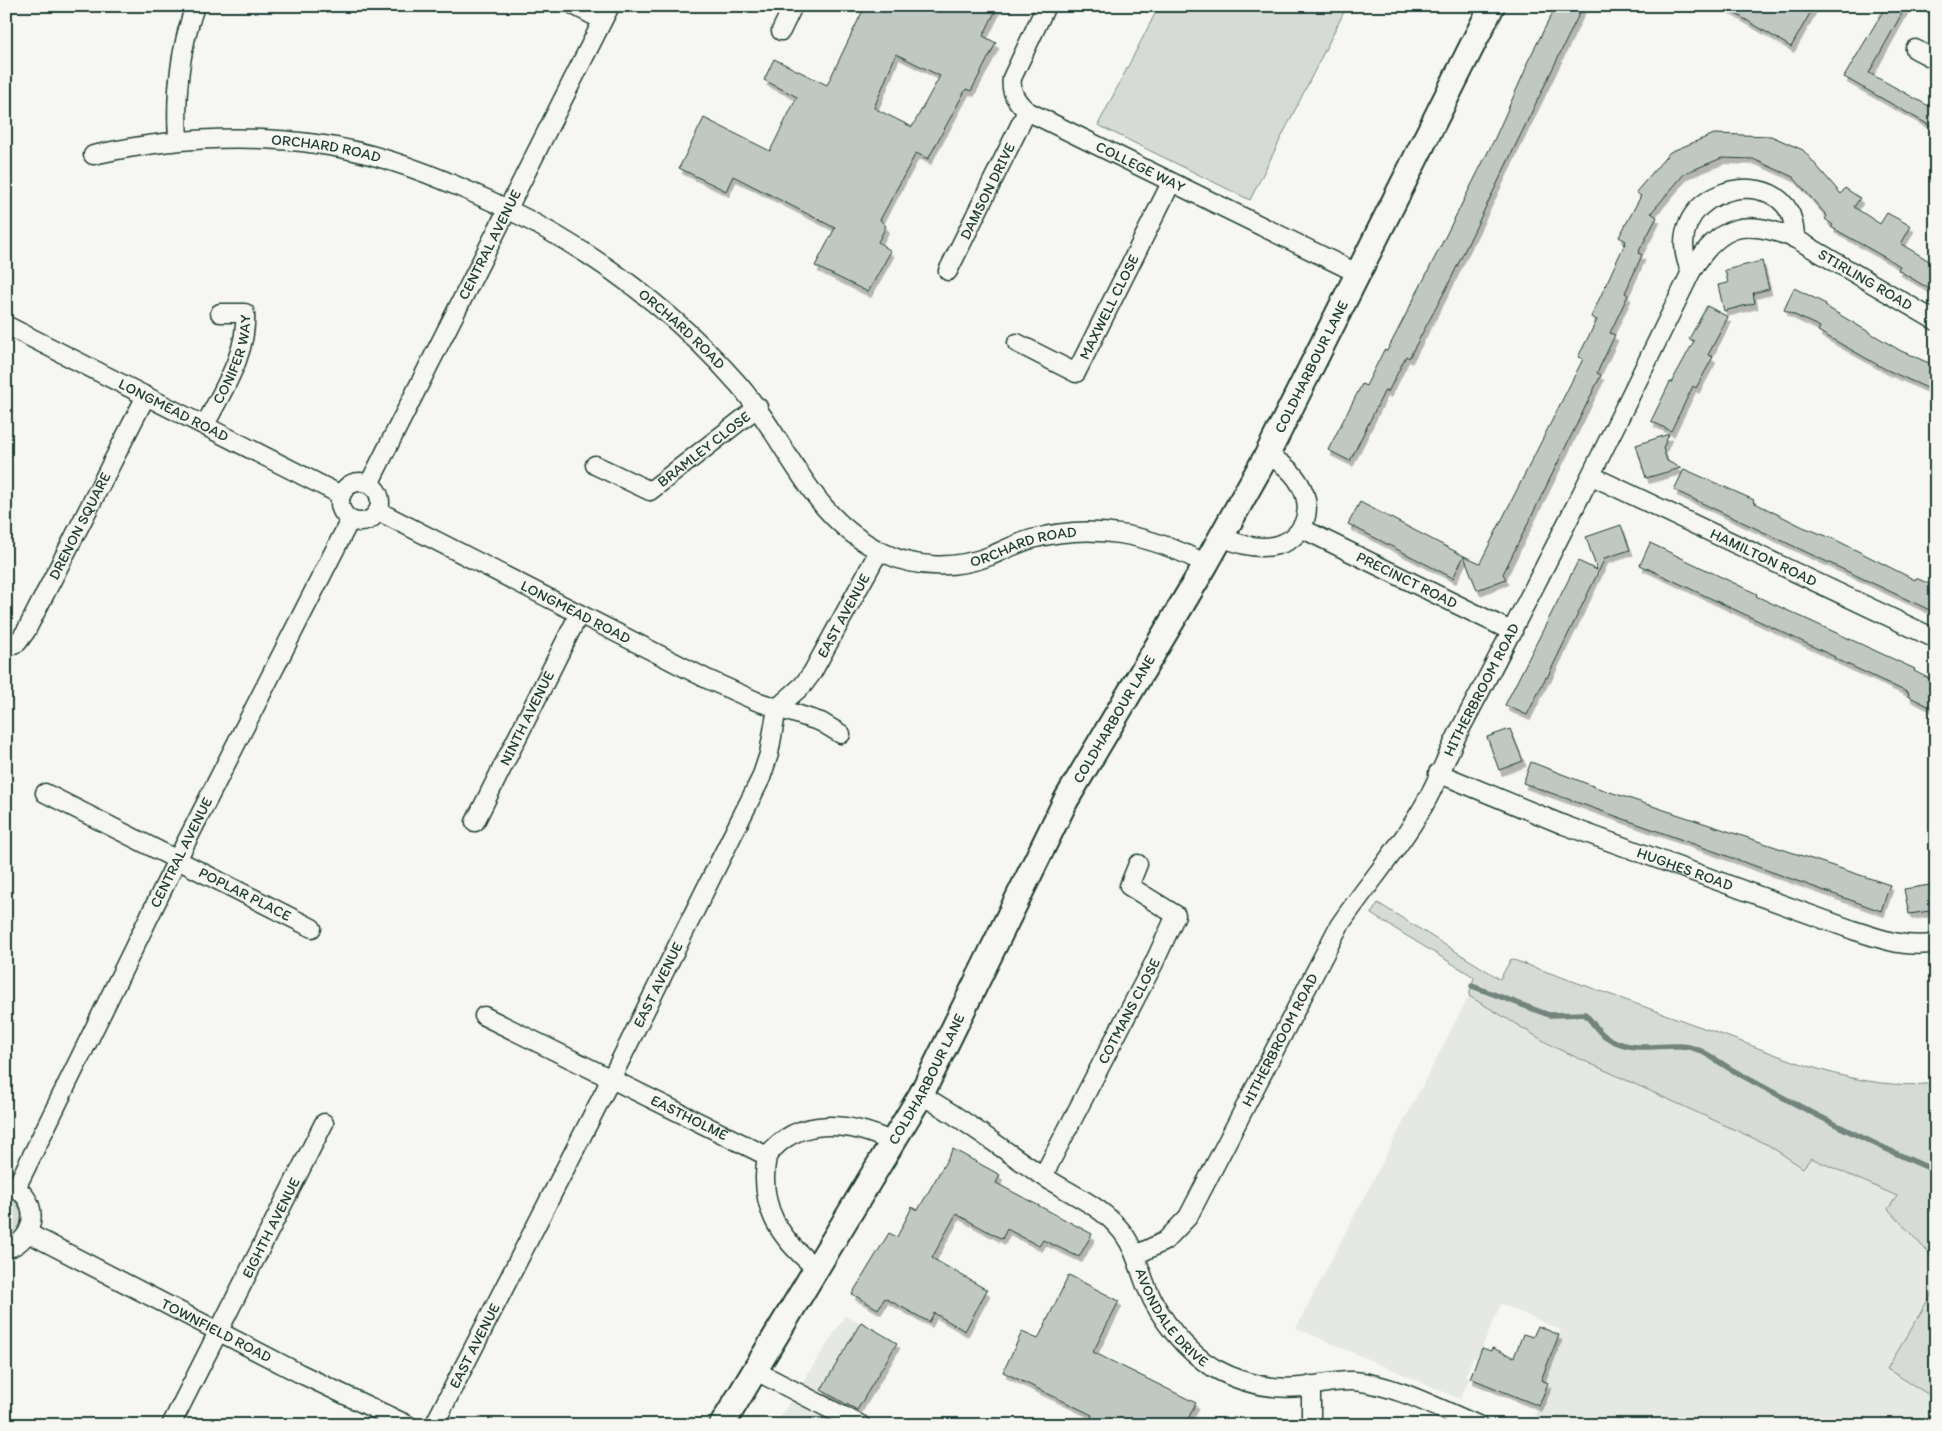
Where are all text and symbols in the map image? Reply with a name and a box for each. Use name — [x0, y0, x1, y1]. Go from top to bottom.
street label: ORCHARD ROAD — [270, 130, 383, 166]
street label: COLLEGE WAY — [1093, 137, 1188, 196]
street label: DAMSON DRIVE — [956, 140, 1019, 243]
street label: CENTRAL AVENUE — [454, 186, 525, 303]
street label: STIRLING ROAD — [1815, 245, 1916, 314]
street label: MAXWELL CLOSE — [1075, 251, 1143, 362]
street label: ORCHARD ROAD — [635, 285, 729, 373]
street label: COLDHARBOUR LANE — [1270, 297, 1352, 436]
street label: CONIFER WAY — [209, 314, 254, 407]
street label: LONGMEAD ROAD — [116, 375, 232, 446]
street label: BRAMLEY CLOSE — [654, 407, 754, 491]
street label: DRENON SQUARE — [45, 469, 115, 583]
street label: ORCHARD ROAD — [968, 523, 1077, 571]
street label: HAMILTON ROAD — [1707, 524, 1820, 590]
street label: PRECINCT ROAD — [1353, 548, 1460, 612]
street label: EAST AVENUE — [813, 571, 874, 661]
street label: LONGMEAD ROAD — [518, 576, 634, 648]
street label: HITHERBROOM ROAD — [1440, 620, 1523, 759]
street label: COLDHARBOUR LANE — [1069, 652, 1159, 787]
street label: NINTH AVENUE — [496, 668, 558, 768]
street label: CENTRAL AVENUE — [146, 794, 216, 911]
street label: HUGHES ROAD — [1634, 843, 1736, 895]
street label: POPLAR PLACE — [196, 863, 294, 925]
street label: EAST AVENUE — [629, 939, 687, 1030]
street label: COTMANS CLOSE — [1094, 955, 1164, 1067]
street label: HITHERBROOM ROAD — [1238, 970, 1322, 1110]
street label: COLDHARBOUR LANE — [884, 1011, 969, 1148]
street label: EASTHOLME — [648, 1091, 731, 1144]
street label: EIGHTH AVENUE — [238, 1175, 304, 1281]
street label: AVONDALE DRIVE — [1131, 1266, 1212, 1371]
street label: TOWNFIELD ROAD — [158, 1294, 275, 1366]
street label: EAST AVENUE — [445, 1300, 504, 1391]

